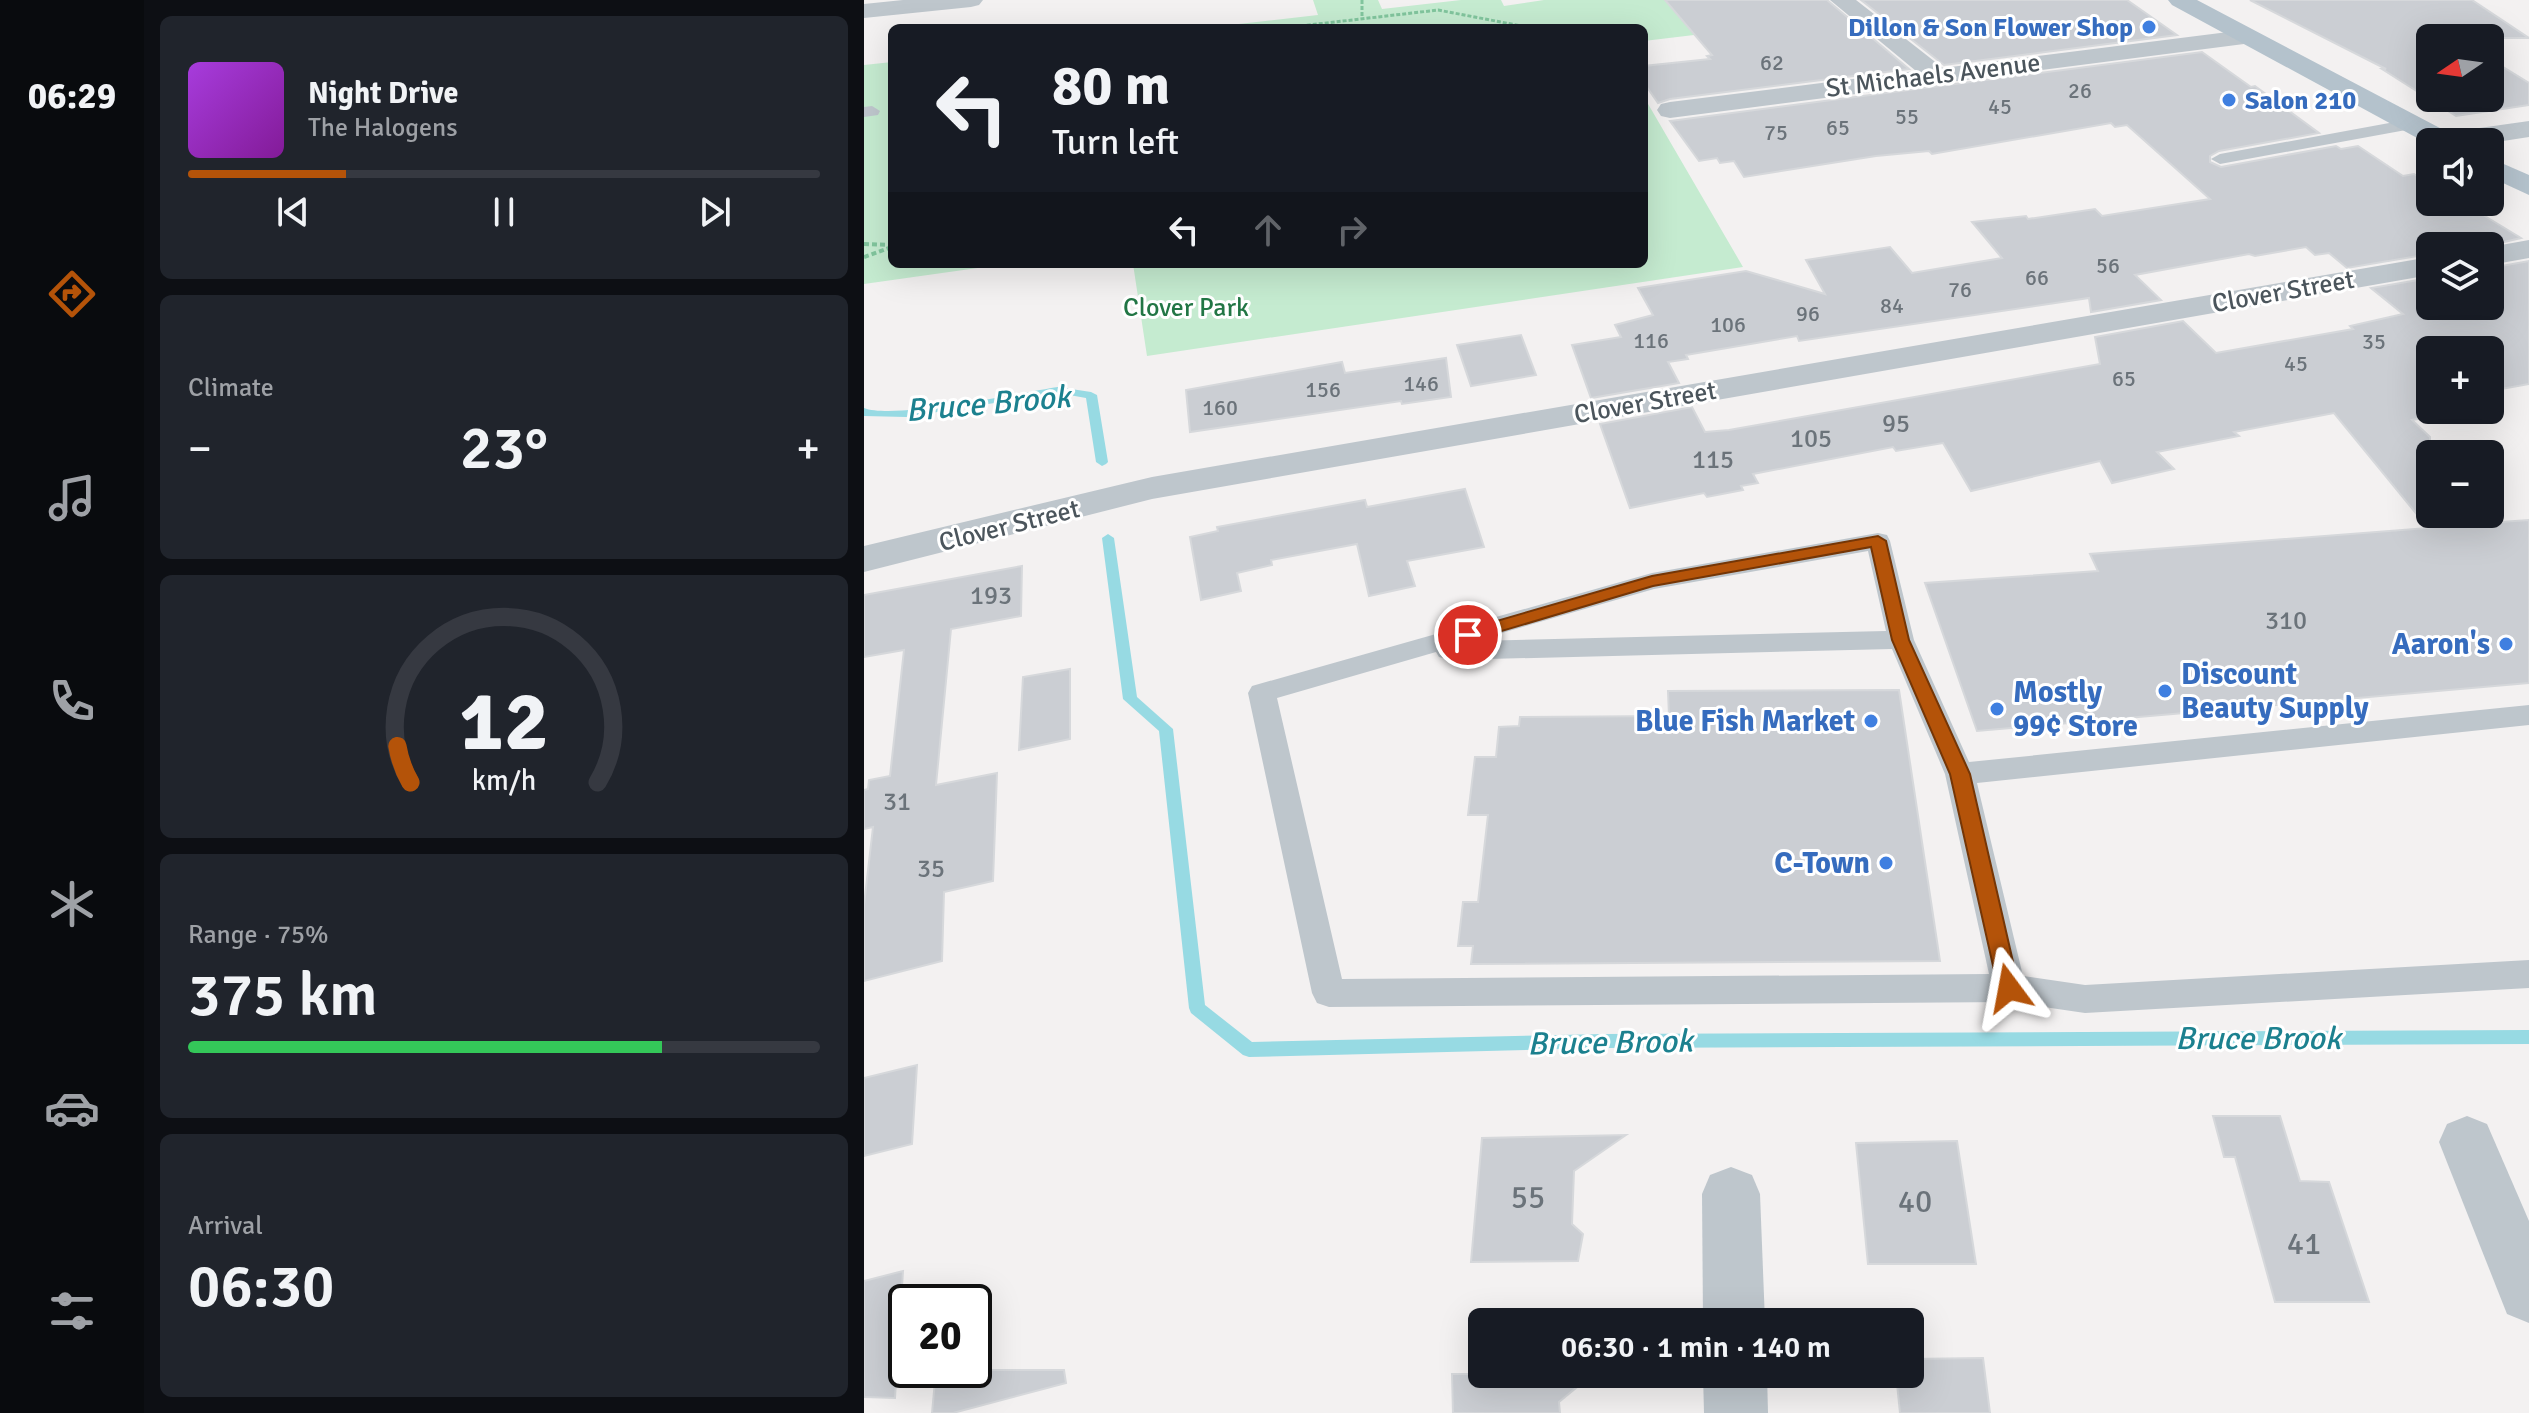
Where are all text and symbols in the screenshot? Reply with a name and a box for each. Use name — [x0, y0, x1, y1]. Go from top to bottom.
place label: Dillon & Son Flower Shop — [1848, 12, 2133, 44]
marker: Dillon & Son Flower Shop — [2140, 18, 2158, 36]
north arrow — [2416, 24, 2504, 112]
map controls — [2416, 24, 2504, 528]
street label: St Michaels Avenue — [1824, 47, 2042, 105]
house number: 62 — [1760, 49, 1784, 76]
text: 80 m — [1052, 51, 1170, 120]
icon: left — [920, 56, 1024, 160]
text: 06:29 — [28, 74, 116, 119]
text: Night Drive — [308, 75, 458, 112]
house number: 26 — [2068, 77, 2092, 104]
place label: Salon 210 — [2245, 85, 2356, 117]
marker: Salon 210 — [2220, 91, 2238, 109]
house number: 45 — [1988, 93, 2012, 120]
house number: 55 — [1895, 103, 1919, 130]
text: The Halogens — [308, 112, 458, 144]
house number: 65 — [1826, 114, 1850, 141]
house number: 75 — [1764, 119, 1788, 146]
text: Turn left — [1052, 120, 1179, 165]
button: sound — [2416, 128, 2504, 216]
icon: previous — [271, 190, 315, 234]
icon: pause — [482, 190, 526, 234]
icon: next — [693, 190, 737, 234]
icon: left — [1162, 208, 1206, 252]
icon: ahead — [1246, 208, 1290, 252]
icon: right — [1330, 208, 1374, 252]
button: layers — [2416, 232, 2504, 320]
house number: 56 — [2096, 252, 2120, 279]
house number: 66 — [2025, 264, 2049, 291]
street label: Clover Street — [2210, 264, 2357, 320]
icon: directions — [44, 266, 100, 322]
house number: 76 — [1948, 276, 1972, 303]
park label: Clover Park — [1123, 292, 1249, 324]
house number: 84 — [1880, 292, 1904, 319]
house number: 96 — [1796, 300, 1820, 327]
house number: 106 — [1710, 311, 1746, 338]
house number: 116 — [1633, 327, 1669, 354]
house number: 35 — [2362, 328, 2386, 355]
button: + — [2416, 336, 2504, 424]
house number: 45 — [2284, 350, 2308, 377]
house number: 65 — [2112, 365, 2136, 392]
house number: 146 — [1403, 370, 1439, 397]
text: Climate — [188, 372, 274, 404]
street label: Clover Street — [1572, 375, 1719, 431]
house number: 156 — [1305, 376, 1341, 403]
water label: Bruce Brook — [904, 377, 1075, 430]
house number: 160 — [1202, 394, 1238, 421]
house number: 95 — [1882, 408, 1910, 440]
text: 23° — [460, 412, 548, 486]
text: − — [188, 422, 212, 476]
text: + — [796, 422, 820, 476]
house number: 105 — [1790, 423, 1832, 455]
button: − — [2416, 440, 2504, 528]
house number: 115 — [1692, 444, 1734, 476]
icon: music — [44, 470, 100, 526]
street label: Clover Street — [936, 493, 1083, 559]
house number: 193 — [970, 580, 1012, 612]
pin — [1434, 601, 1502, 669]
house number: 310 — [2265, 605, 2307, 637]
icon: arrive — [1446, 613, 1490, 657]
place label: Aaron's — [2392, 626, 2490, 663]
marker: Aaron's — [2497, 635, 2515, 653]
place label: Discount Beauty Supply — [2181, 656, 2369, 727]
text: 12 — [459, 670, 549, 772]
icon: phone — [44, 673, 100, 729]
place label: Mostly 99¢ Store — [2013, 674, 2138, 745]
marker: Discount Beauty Supply — [2156, 682, 2174, 700]
marker: Mostly 99¢ Store — [1988, 700, 2006, 718]
place label: Blue Fish Market — [1635, 703, 1855, 740]
marker: Blue Fish Market — [1862, 712, 1880, 730]
text: km/h — [472, 763, 536, 798]
house number: 31 — [883, 786, 911, 818]
place label: C-Town — [1774, 845, 1870, 882]
house number: 35 — [917, 853, 945, 885]
marker: C-Town — [1877, 854, 1895, 872]
icon: climate — [44, 876, 100, 932]
text: Range · 75% — [188, 919, 329, 951]
position arrow — [1967, 946, 2051, 1030]
text: 375 km — [188, 959, 377, 1033]
water label: Bruce Brook — [2175, 1019, 2344, 1058]
water label: Bruce Brook — [1527, 1022, 1696, 1063]
icon: car — [44, 1080, 100, 1136]
house number: 55 — [1511, 1178, 1545, 1217]
house number: 40 — [1898, 1182, 1932, 1221]
text: Arrival — [188, 1210, 263, 1242]
house number: 41 — [2287, 1224, 2321, 1263]
text: 06:30 — [188, 1250, 335, 1324]
icon: filters — [44, 1283, 100, 1339]
speed limit sign: 20 — [888, 1284, 992, 1388]
text: 06:30 · 1 min · 140 m — [1561, 1329, 1831, 1366]

